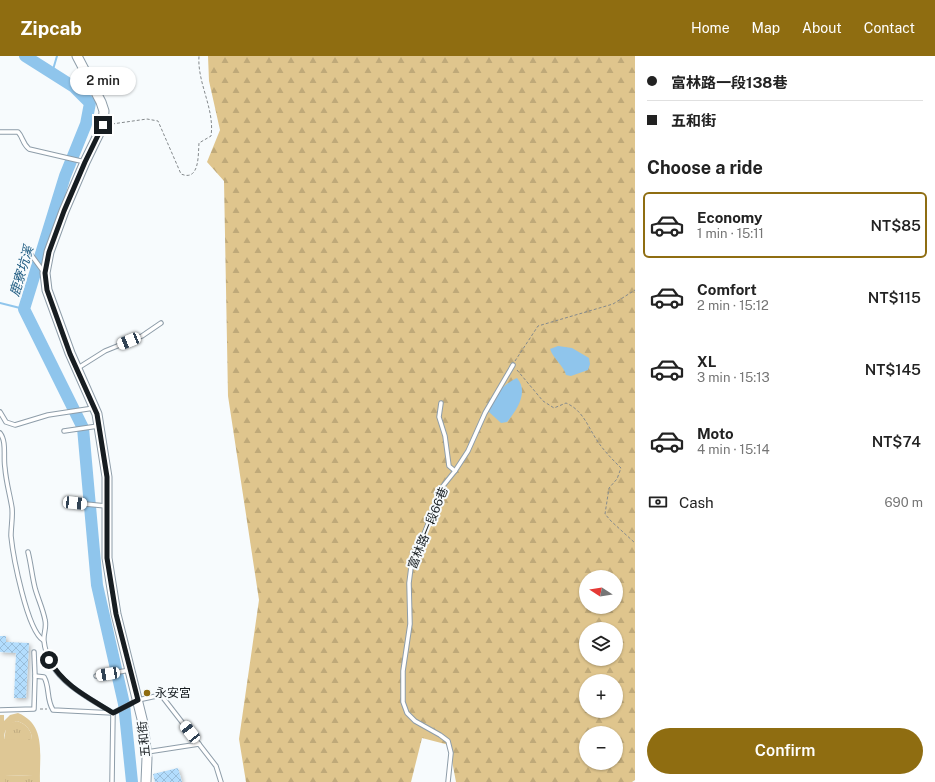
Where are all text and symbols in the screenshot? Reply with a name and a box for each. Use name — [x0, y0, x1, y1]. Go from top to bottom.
text: Zipcab — [20, 17, 82, 39]
text: Home — [691, 20, 730, 36]
text: Map — [752, 20, 780, 36]
text: About — [802, 20, 842, 36]
text: Contact — [864, 20, 915, 36]
callout: 2 min — [70, 67, 136, 95]
text: 2 min — [86, 73, 120, 88]
text: 富林路一段138巷 — [671, 74, 787, 91]
text: 五和街 — [671, 112, 716, 129]
route end — [94, 116, 112, 134]
text: Choose a ride — [647, 157, 763, 178]
icon: car — [649, 207, 685, 243]
text: Economy — [697, 209, 762, 226]
text: NT$85 — [871, 217, 921, 234]
text: 1 min · 15:11 — [697, 226, 764, 241]
water label: 鹿寮坑溪 — [7, 242, 37, 298]
icon: car — [649, 279, 685, 315]
text: Comfort — [697, 281, 757, 298]
text: NT$115 — [868, 289, 921, 306]
text: 2 min · 15:12 — [697, 298, 769, 313]
car — [116, 331, 142, 351]
icon: car — [649, 351, 685, 387]
text: XL — [697, 353, 716, 370]
text: NT$145 — [865, 361, 921, 378]
text: 3 min · 15:13 — [697, 370, 770, 385]
icon: car — [649, 423, 685, 459]
text: Moto — [697, 425, 734, 442]
text: NT$74 — [872, 433, 921, 450]
text: 4 min · 15:14 — [697, 442, 770, 457]
street label: 富林路一段66巷 — [405, 485, 451, 571]
icon: cash — [647, 491, 669, 513]
text: Cash — [679, 494, 714, 511]
text: 690 m — [885, 495, 923, 510]
car — [62, 496, 88, 510]
north arrow — [579, 570, 623, 614]
map controls — [579, 570, 623, 770]
button: layers — [579, 622, 623, 666]
route start — [40, 651, 58, 669]
car — [95, 666, 121, 682]
button: + — [579, 674, 623, 718]
place label: 永安宮 — [155, 686, 191, 700]
marker: 永安宮 — [142, 688, 152, 698]
car — [178, 719, 202, 745]
street label: 五和街 — [135, 720, 153, 758]
button: − — [579, 726, 623, 770]
button: Confirm — [647, 728, 923, 774]

